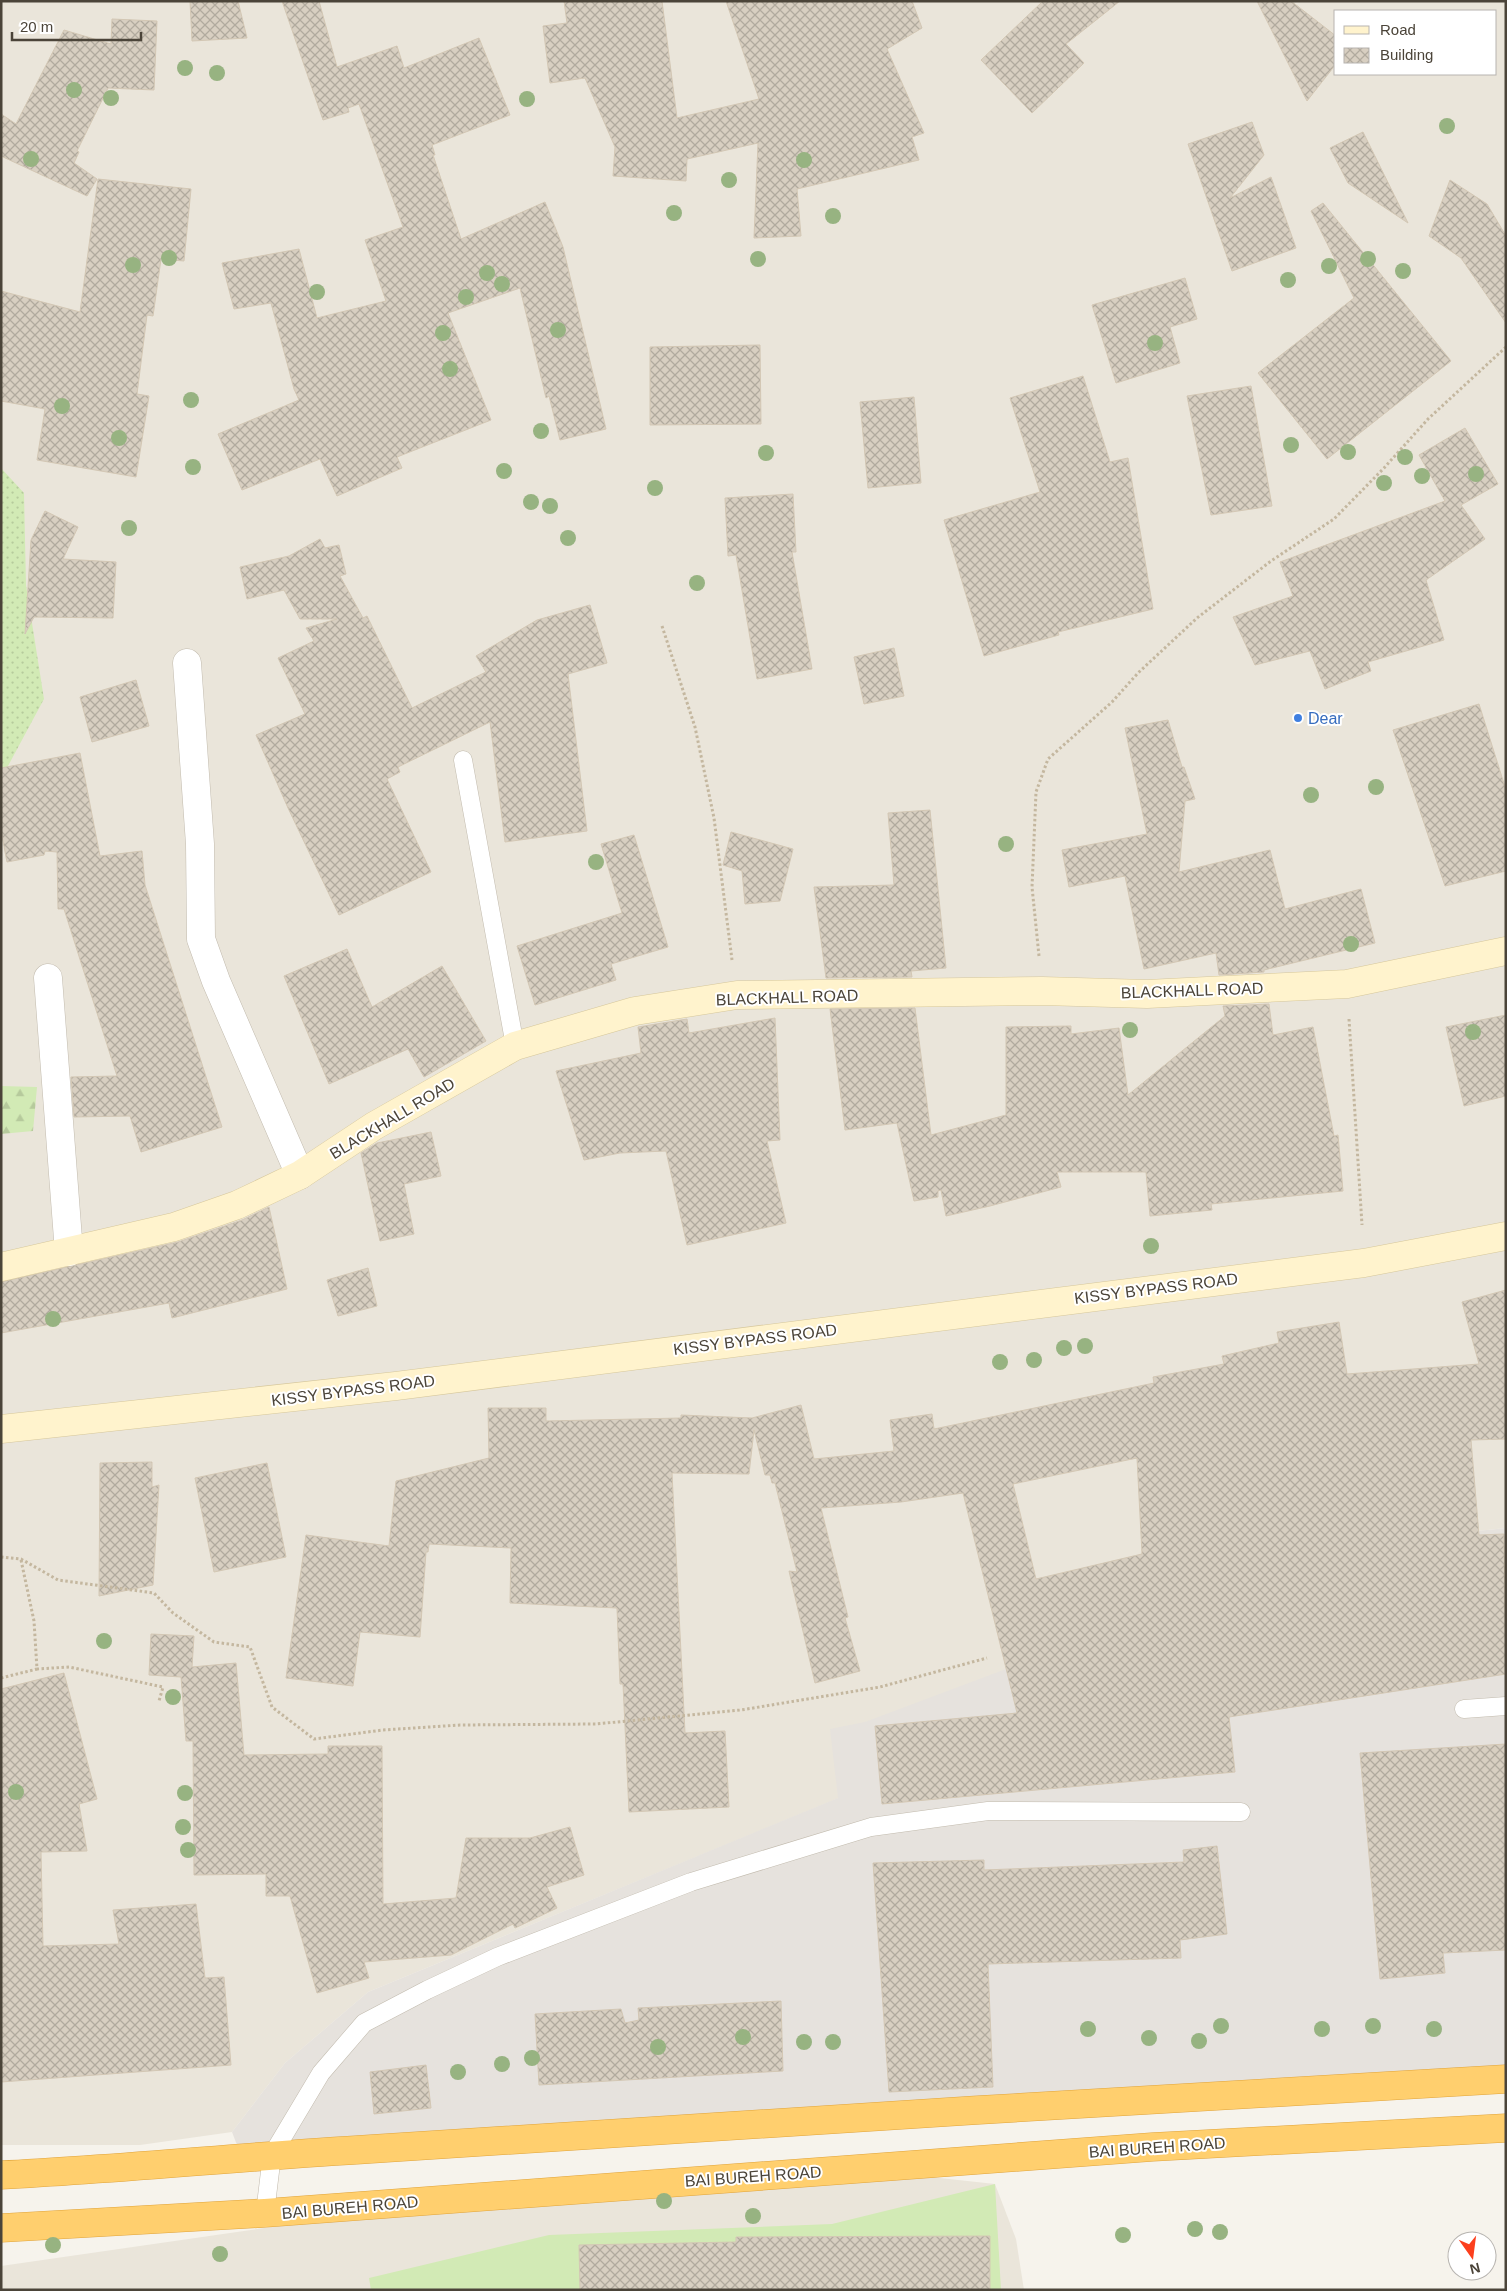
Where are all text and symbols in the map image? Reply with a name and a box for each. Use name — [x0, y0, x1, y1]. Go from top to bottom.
scale bar — [12, 10, 141, 42]
legend — [1334, 10, 1497, 75]
text: 20 m — [20, 18, 53, 35]
text: Road — [1380, 21, 1416, 38]
text: Building — [1380, 46, 1433, 63]
place label: Dear — [1308, 710, 1343, 727]
marker: Dear — [1292, 712, 1304, 724]
street label: BLACKHALL ROAD — [1120, 980, 1264, 1001]
street label: BLACKHALL ROAD — [715, 987, 859, 1008]
street label: BLACKHALL ROAD — [327, 1074, 458, 1162]
street label: KISSY BYPASS ROAD — [1073, 1270, 1239, 1307]
street label: KISSY BYPASS ROAD — [672, 1321, 838, 1358]
street label: KISSY BYPASS ROAD — [270, 1372, 436, 1409]
street label: BAI BUREH ROAD — [1088, 2134, 1226, 2161]
street label: BAI BUREH ROAD — [684, 2163, 822, 2190]
street label: BAI BUREH ROAD — [281, 2193, 419, 2222]
north arrow — [1447, 2231, 1497, 2281]
text: N — [1468, 2260, 1482, 2278]

